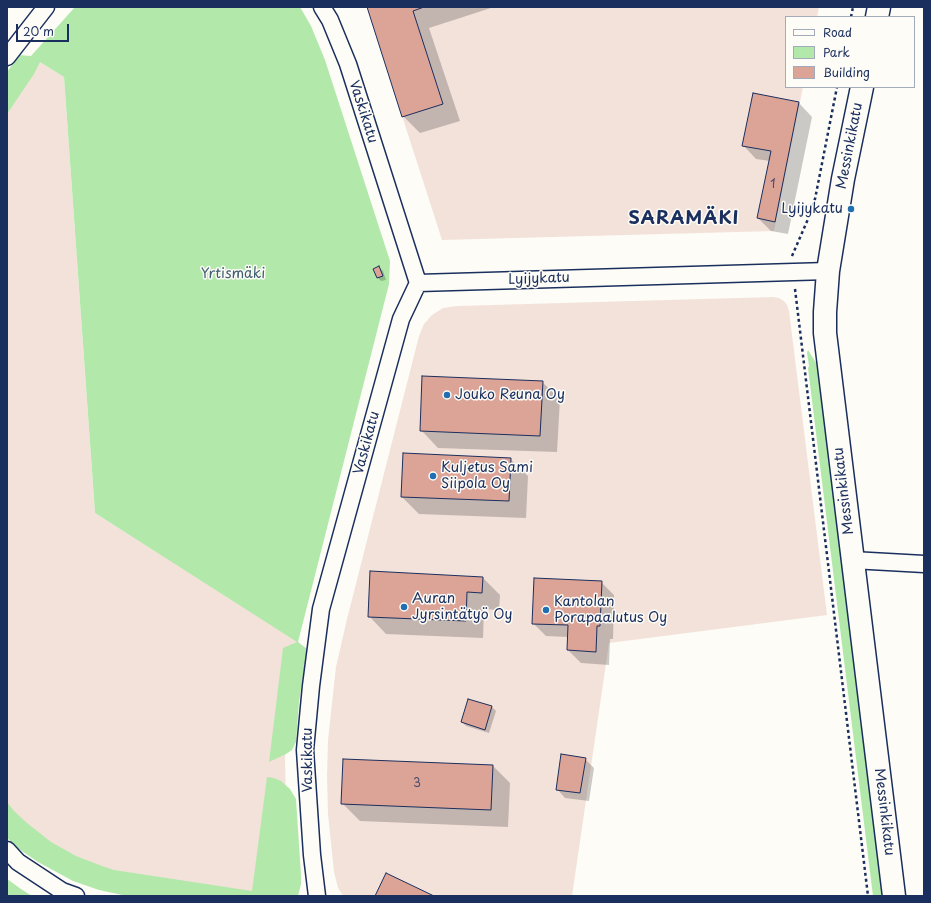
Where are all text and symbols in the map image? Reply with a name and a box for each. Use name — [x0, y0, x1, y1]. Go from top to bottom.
scale bar — [18, 16, 71, 42]
legend — [785, 16, 915, 88]
text: 20 m — [23, 22, 54, 40]
text: Road — [823, 23, 852, 41]
text: Park — [823, 43, 850, 61]
text: Building — [823, 63, 870, 81]
street label: Vaskikatu — [345, 79, 381, 145]
street label: Messinkikatu — [833, 101, 867, 191]
house number: 1 — [770, 178, 776, 192]
place label: Lyijykatu — [781, 201, 843, 217]
marker: Lyijykatu — [846, 204, 856, 214]
district label: SARAMÄKI — [629, 208, 739, 230]
park label: Yrtismäki — [201, 266, 265, 282]
street label: Lyijykatu — [508, 270, 570, 288]
place label: Jouko Reuna Oy — [455, 387, 565, 403]
marker: Jouko Reuna Oy — [442, 390, 452, 400]
street label: Vaskikatu — [350, 410, 384, 476]
street label: Messinkikatu — [830, 446, 858, 536]
place label: Kuljetus Sami Siipola Oy — [441, 460, 533, 492]
marker: Kuljetus Sami Siipola Oy — [428, 471, 438, 481]
place label: Auran Jyrsintätyö Oy — [412, 591, 512, 624]
place label: Kantolan Porapaalutus Oy — [554, 594, 667, 626]
marker: Auran Jyrsintätyö Oy — [399, 602, 409, 612]
marker: Kantolan Porapaalutus Oy — [541, 605, 551, 615]
street label: Vaskikatu — [300, 728, 316, 792]
street label: Messinkikatu — [870, 767, 898, 857]
house number: 3 — [413, 777, 421, 791]

